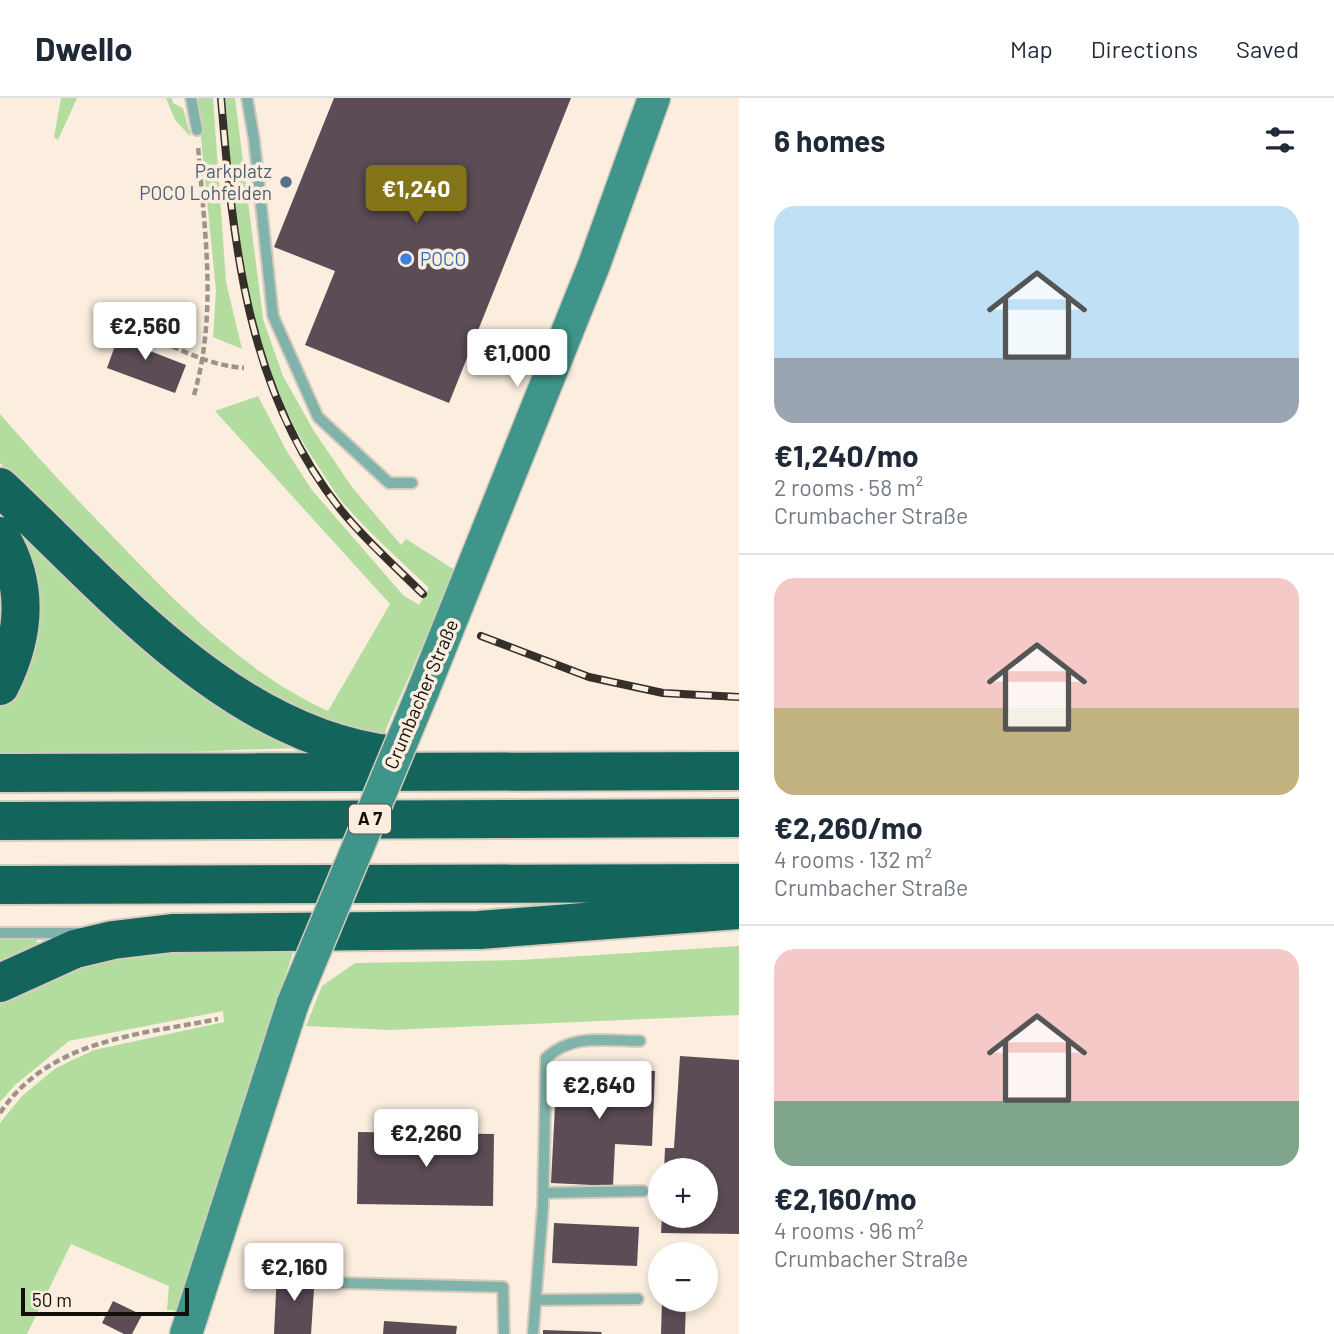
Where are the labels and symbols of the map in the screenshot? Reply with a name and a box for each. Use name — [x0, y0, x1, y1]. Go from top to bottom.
place label: Parkplatz POCO Lohfelden — [139, 159, 272, 204]
pin: €1,240 — [359, 166, 473, 225]
marker: Parkplatz POCO Lohfelden — [278, 174, 294, 190]
place label: POCO — [420, 247, 466, 270]
marker: POCO — [398, 251, 414, 267]
pin: €2,560 — [88, 302, 202, 362]
pin: €1,000 — [460, 330, 574, 389]
street label: Crumbacher Straße — [379, 615, 462, 772]
road number: A 7 — [349, 804, 391, 834]
pin: €2,640 — [542, 1062, 656, 1121]
pin: €2,260 — [369, 1110, 483, 1169]
pin: €2,160 — [237, 1244, 351, 1303]
scale bar — [21, 1285, 189, 1317]

